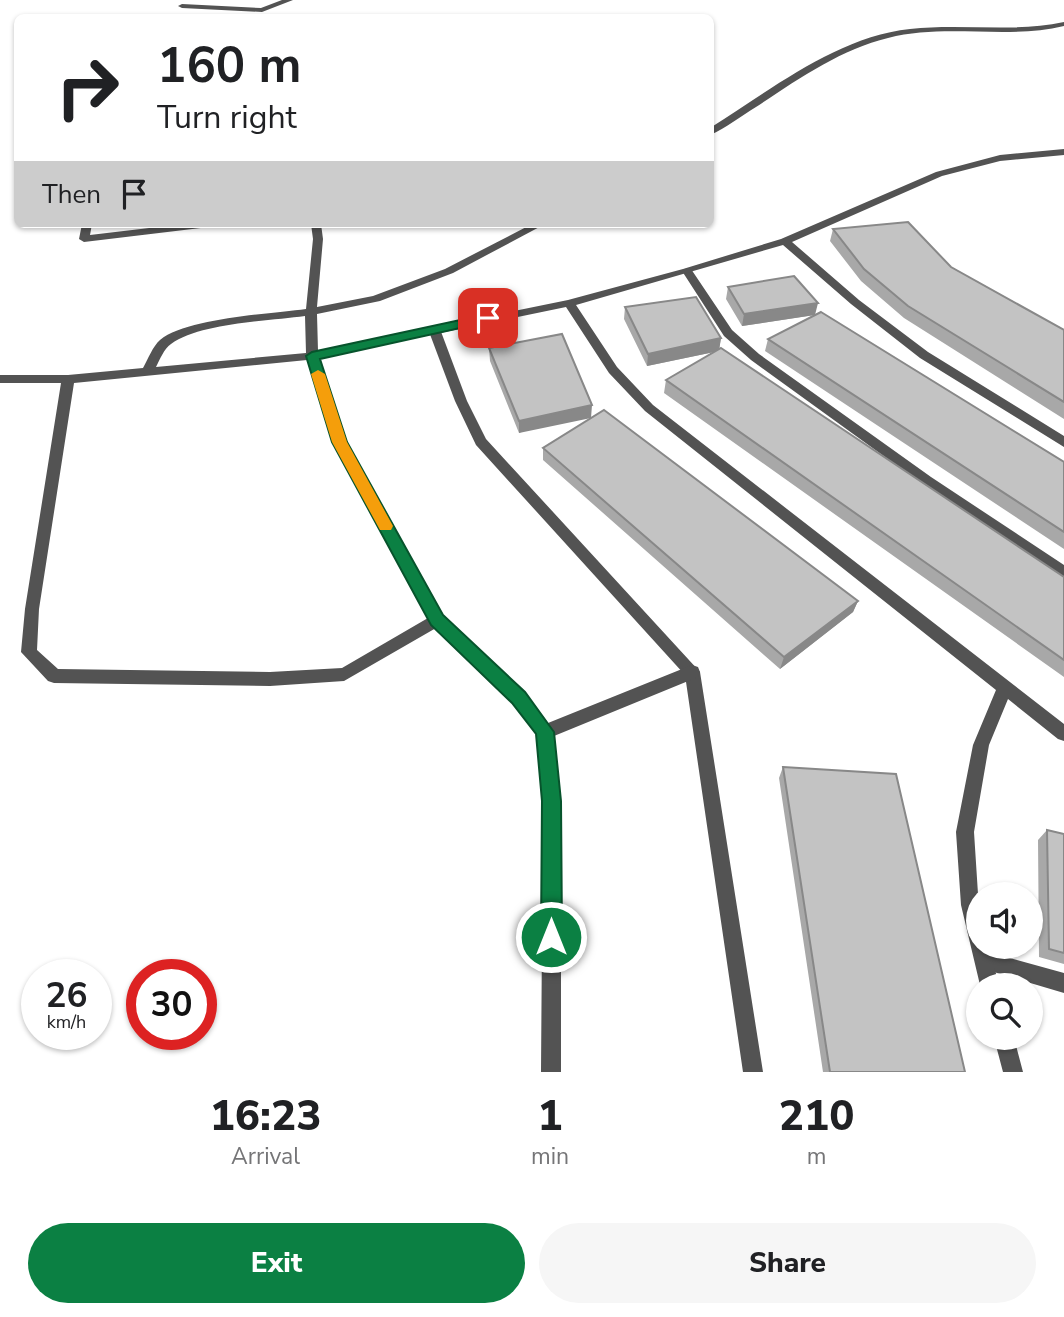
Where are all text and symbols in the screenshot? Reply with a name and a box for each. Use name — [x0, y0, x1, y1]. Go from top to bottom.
text: 160 m — [157, 32, 301, 99]
icon: right — [42, 42, 133, 133]
text: Turn right — [157, 96, 297, 139]
icon: arrive — [115, 175, 153, 213]
text: Then — [42, 177, 101, 212]
pin — [458, 288, 518, 348]
icon: arrive — [469, 299, 507, 337]
map controls — [966, 882, 1043, 1050]
button: sound — [966, 882, 1043, 959]
position arrow — [514, 900, 588, 974]
speed limit sign: 30 — [126, 959, 217, 1050]
text: 26 — [45, 972, 88, 1019]
button: search — [966, 973, 1043, 1050]
text: km/h — [47, 1010, 86, 1034]
text: 16:23 — [210, 1088, 321, 1145]
text: 1 — [537, 1088, 563, 1145]
text: 210 — [779, 1088, 854, 1145]
text: Arrival — [231, 1141, 300, 1172]
text: min — [531, 1141, 569, 1172]
text: m — [807, 1141, 826, 1172]
button: Exit — [28, 1223, 525, 1303]
button: Share — [539, 1223, 1036, 1303]

